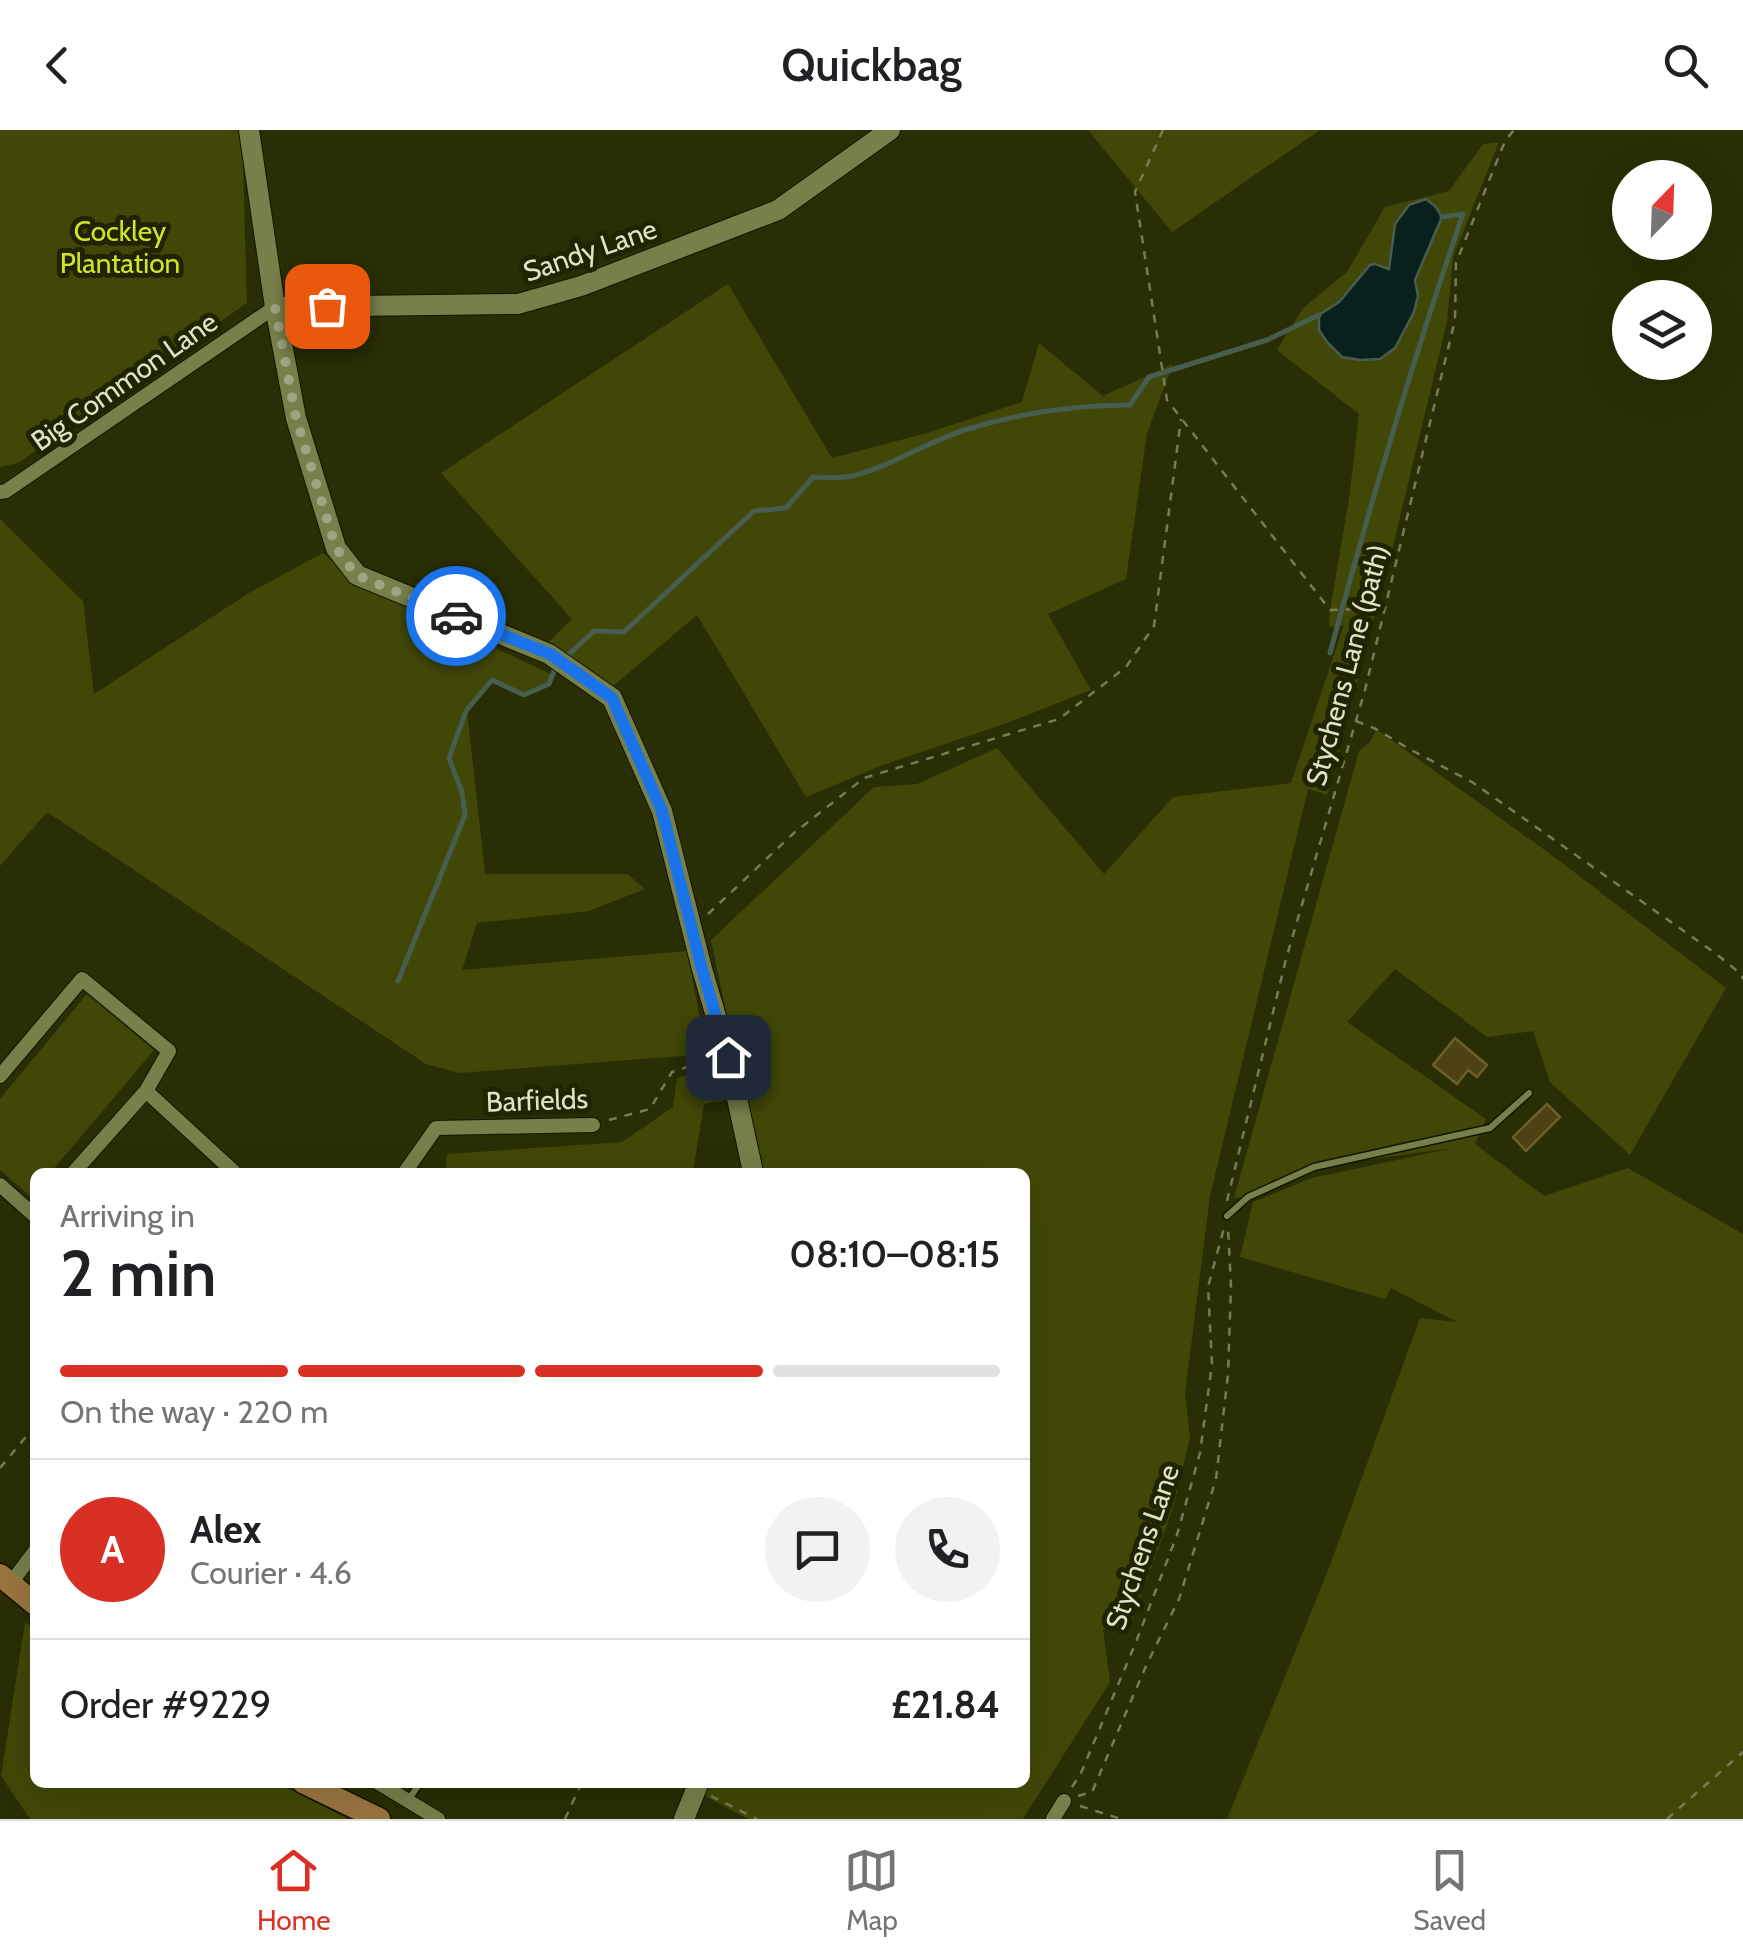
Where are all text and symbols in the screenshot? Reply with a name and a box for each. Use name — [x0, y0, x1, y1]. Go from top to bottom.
icon: back — [30, 38, 85, 93]
text: Quickbag — [781, 38, 962, 92]
icon: search — [1658, 38, 1713, 93]
north arrow — [1612, 160, 1712, 260]
map controls — [1612, 160, 1712, 380]
street label: Sandy Lane — [519, 211, 661, 289]
park label: Cockley Plantation — [60, 214, 180, 280]
pin — [285, 264, 370, 349]
icon: bag — [300, 279, 355, 334]
button: layers — [1612, 280, 1712, 380]
street label: Big Common Lane — [25, 304, 223, 458]
street label: Stychens Lane (path) — [1298, 541, 1396, 789]
courier — [406, 566, 506, 666]
icon: car — [429, 589, 484, 644]
pin — [686, 1015, 771, 1100]
icon: home — [701, 1030, 756, 1085]
street label: Barfields — [485, 1081, 589, 1119]
text: Arriving in — [60, 1196, 195, 1235]
text: 08:10–08:15 — [789, 1230, 1000, 1277]
text: 2 min — [60, 1233, 217, 1312]
text: On the way · 220 m — [60, 1392, 328, 1431]
street label: Stychens Lane — [1098, 1460, 1186, 1634]
button: chat — [765, 1497, 870, 1602]
button: phone — [895, 1497, 1000, 1602]
text: Alex — [190, 1506, 261, 1553]
text: A — [101, 1526, 124, 1573]
text: Courier · 4.6 — [190, 1553, 352, 1592]
text: Order #9229 — [60, 1681, 271, 1728]
text: £21.84 — [891, 1681, 1000, 1728]
tab: Home — [257, 1843, 331, 1937]
tab: Map — [844, 1843, 899, 1937]
tab: Saved — [1413, 1843, 1486, 1937]

